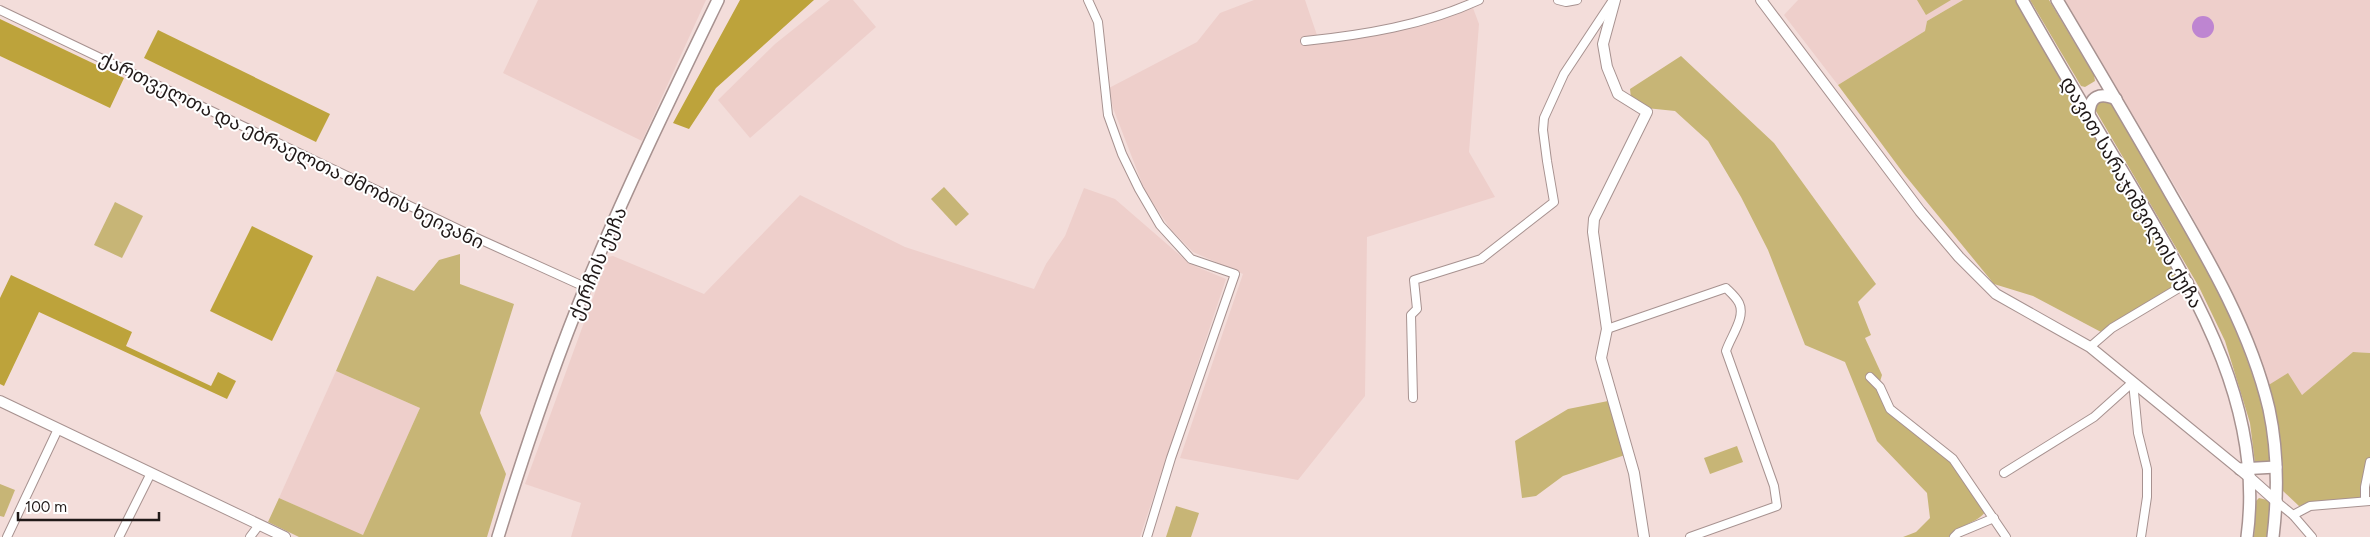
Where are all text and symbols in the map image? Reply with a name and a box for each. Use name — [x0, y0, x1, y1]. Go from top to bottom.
street label: ქართველთა და ებრაელთა ძმობის ხეივანი — [95, 47, 488, 255]
street label: დავით სარაჯიშვილის ქუჩა — [2055, 72, 2207, 313]
street label: ქერჩის ქუჩა — [563, 203, 632, 323]
scale bar — [18, 490, 159, 522]
text: 100 m — [25, 498, 67, 516]

